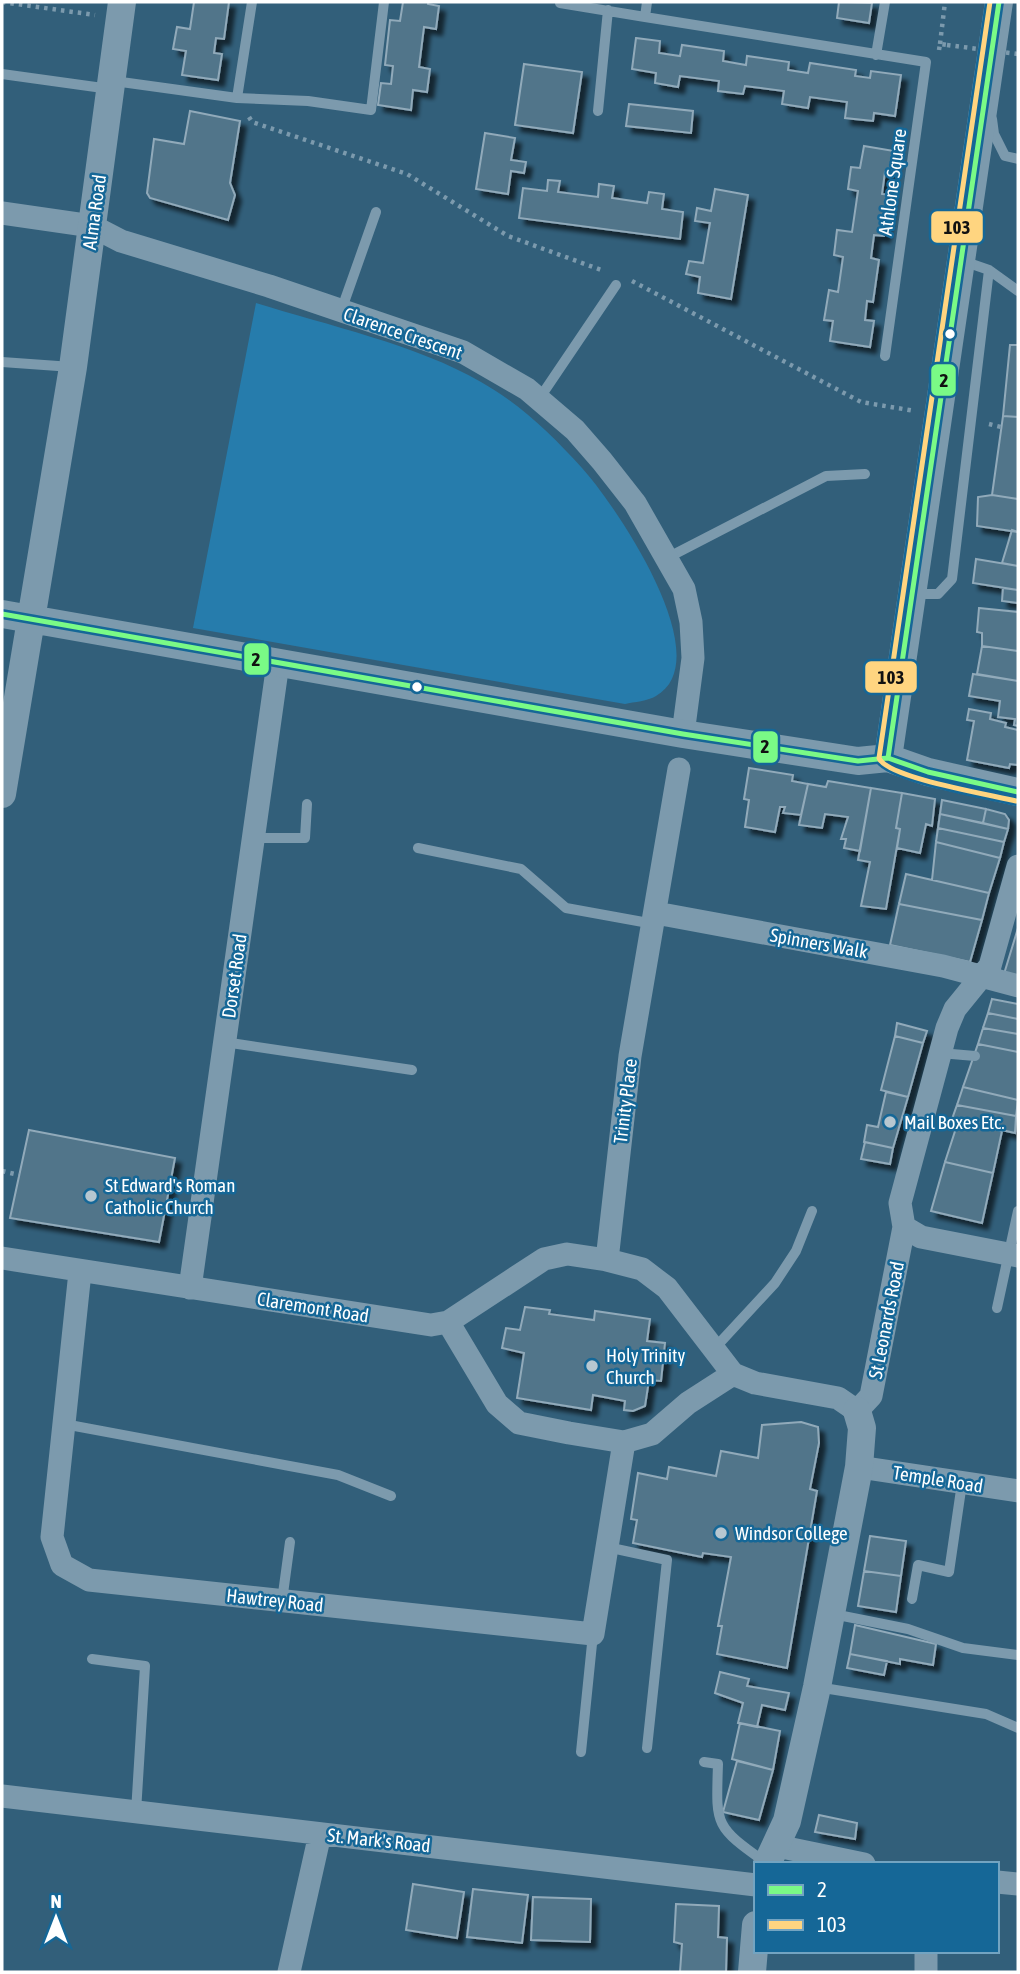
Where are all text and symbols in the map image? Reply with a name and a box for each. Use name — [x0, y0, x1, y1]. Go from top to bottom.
street label: Athlone Square — [874, 127, 910, 237]
street label: Alma Road — [78, 173, 110, 251]
line badge: 103 — [930, 210, 984, 244]
text: 103 — [944, 216, 970, 238]
street label: Clarence Crescent — [341, 302, 465, 364]
unlabelled marker — [943, 327, 957, 341]
line badge: 2 — [930, 363, 957, 397]
text: 2 — [940, 369, 949, 391]
line badge: 2 — [243, 642, 270, 676]
text: 2 — [252, 648, 261, 670]
line badge: 103 — [864, 660, 918, 694]
text: 103 — [878, 666, 904, 688]
unlabelled marker — [410, 680, 424, 694]
line badge: 2 — [752, 730, 779, 764]
text: 2 — [761, 735, 770, 757]
street label: Spinners Walk — [768, 924, 870, 963]
street label: Dorset Road — [217, 932, 251, 1020]
street label: Trinity Place — [609, 1057, 641, 1145]
place label: Mail Boxes Etc. — [904, 1111, 1005, 1133]
marker: Mail Boxes Etc. — [882, 1114, 898, 1130]
place label: St Edward's Roman Catholic Church — [105, 1174, 235, 1218]
marker: St Edward's Roman Catholic Church — [83, 1188, 99, 1204]
street label: St Leonards Road — [864, 1259, 908, 1381]
street label: Claremont Road — [256, 1287, 370, 1327]
place label: Holy Trinity Church — [606, 1344, 685, 1388]
marker: Holy Trinity Church — [584, 1358, 600, 1374]
street label: Temple Road — [891, 1461, 985, 1497]
place label: Windsor College — [735, 1522, 848, 1544]
marker: Windsor College — [713, 1525, 729, 1541]
street label: Hawtrey Road — [225, 1584, 325, 1616]
street label: St. Mark's Road — [326, 1824, 432, 1856]
legend — [754, 1862, 999, 1953]
text: 2 — [817, 1877, 827, 1901]
north arrow — [21, 1883, 91, 1953]
text: N — [50, 1890, 62, 1912]
text: 103 — [817, 1912, 847, 1936]

